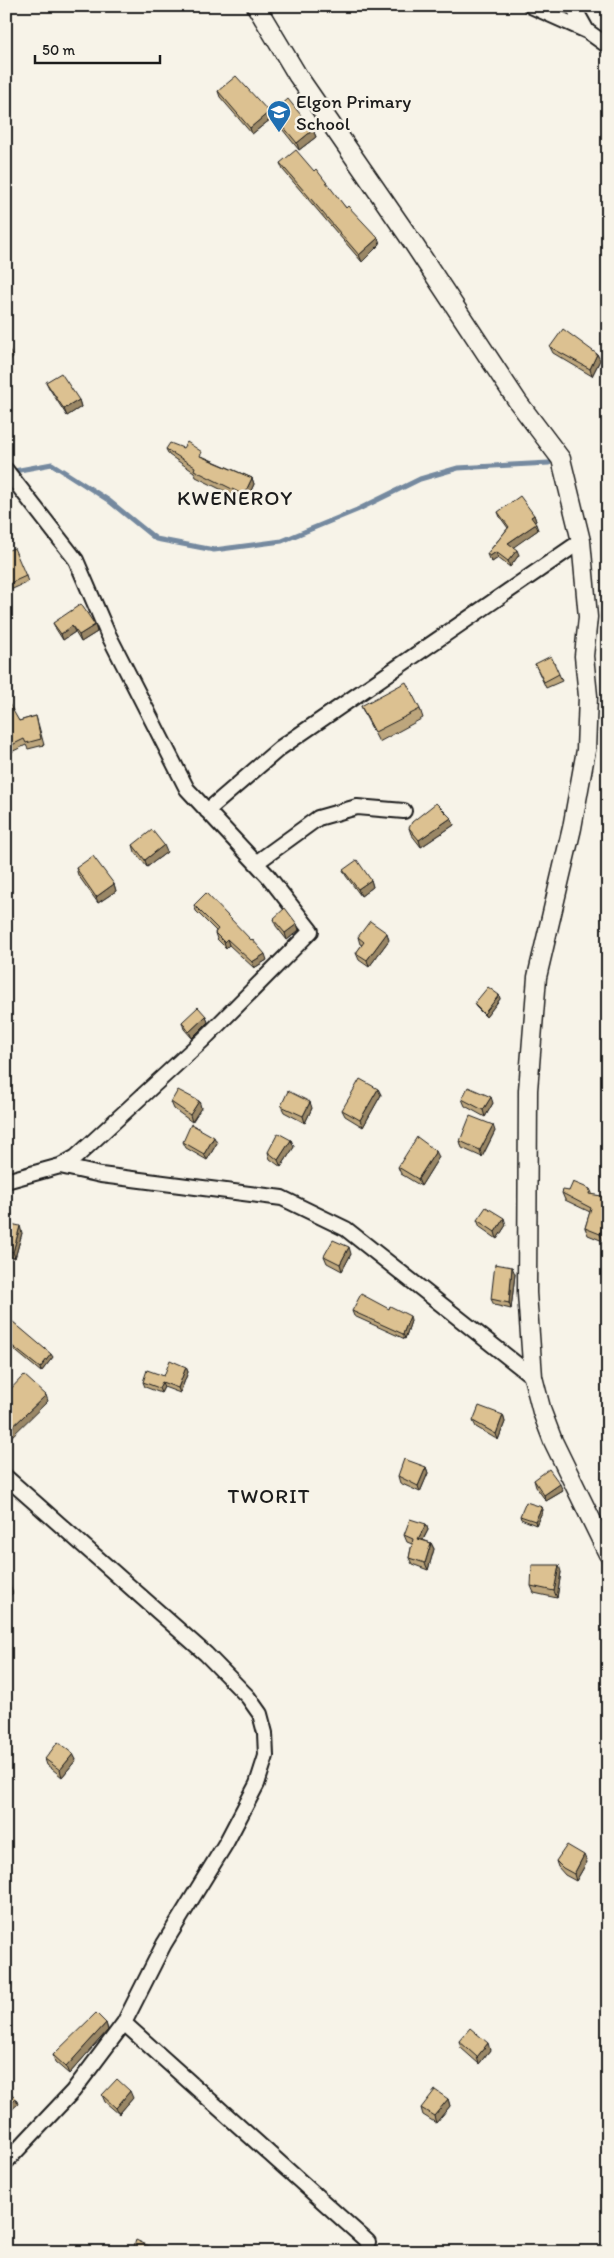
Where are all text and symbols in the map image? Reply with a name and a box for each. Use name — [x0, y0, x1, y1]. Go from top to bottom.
scale bar — [35, 32, 160, 64]
text: 50 m — [42, 41, 75, 59]
place label: Elgon Primary School — [296, 90, 411, 135]
school or university icon: Elgon Primary School — [266, 99, 292, 133]
district label: KWENEROY — [177, 485, 293, 510]
district label: TWORIT — [227, 1483, 311, 1508]

